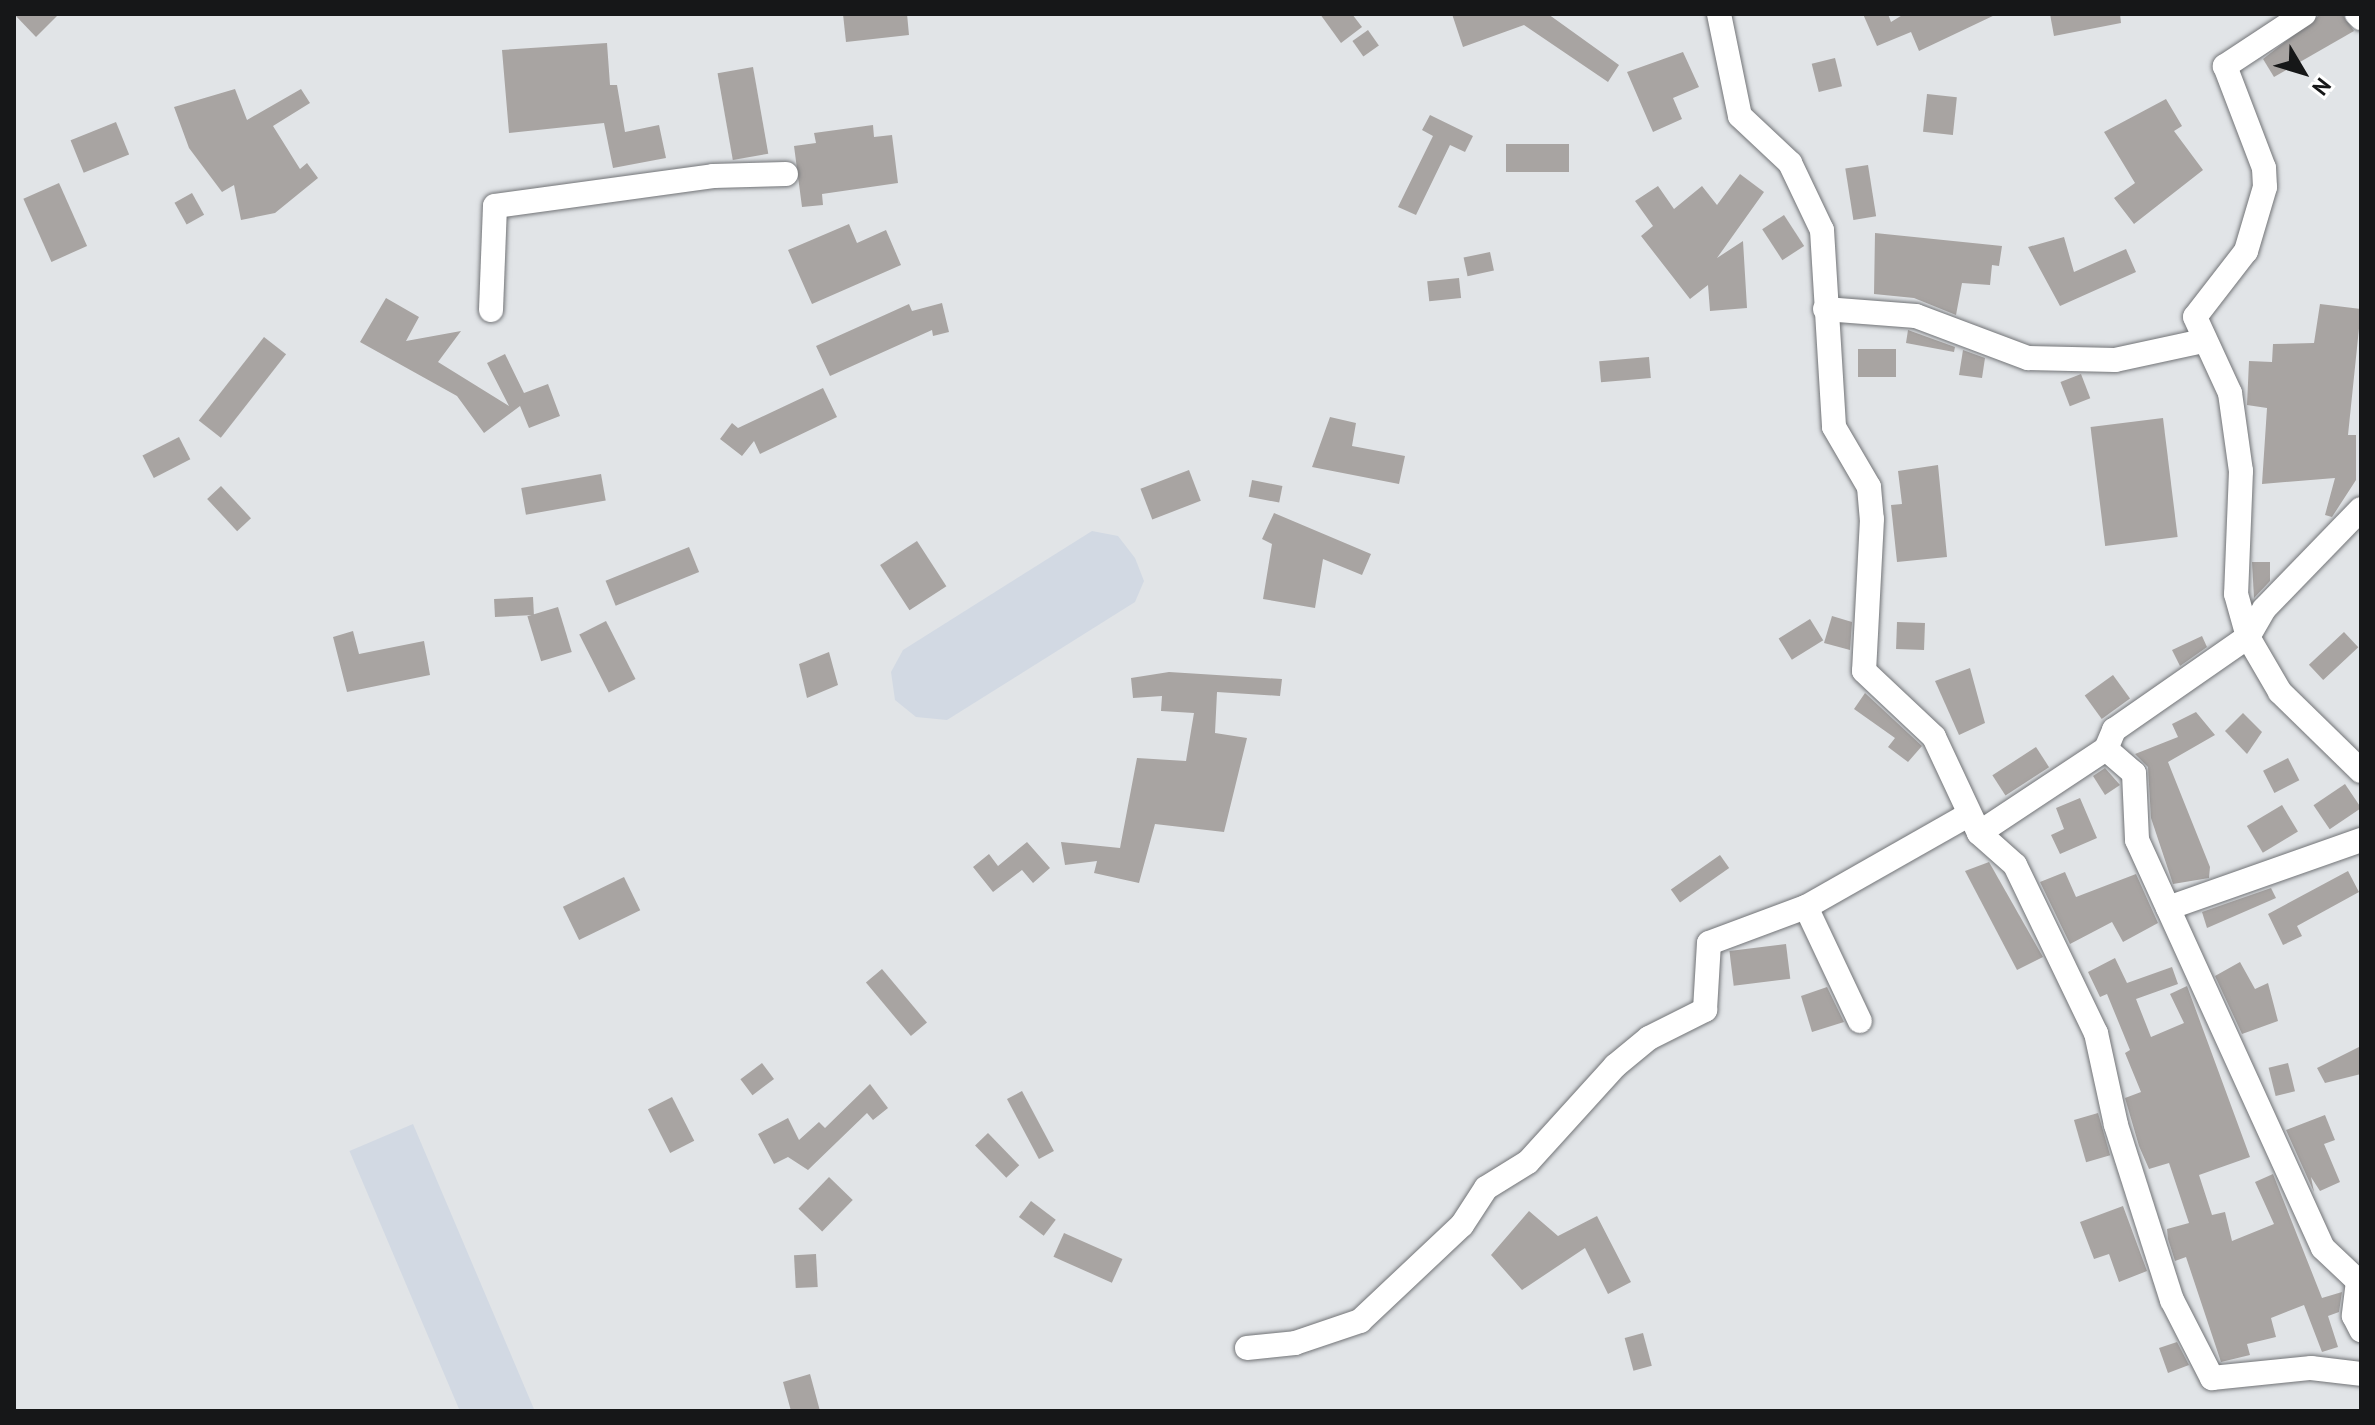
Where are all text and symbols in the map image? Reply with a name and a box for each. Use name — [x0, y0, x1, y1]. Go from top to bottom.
north arrow — [2263, 32, 2343, 112]
text: N — [2306, 72, 2337, 101]

